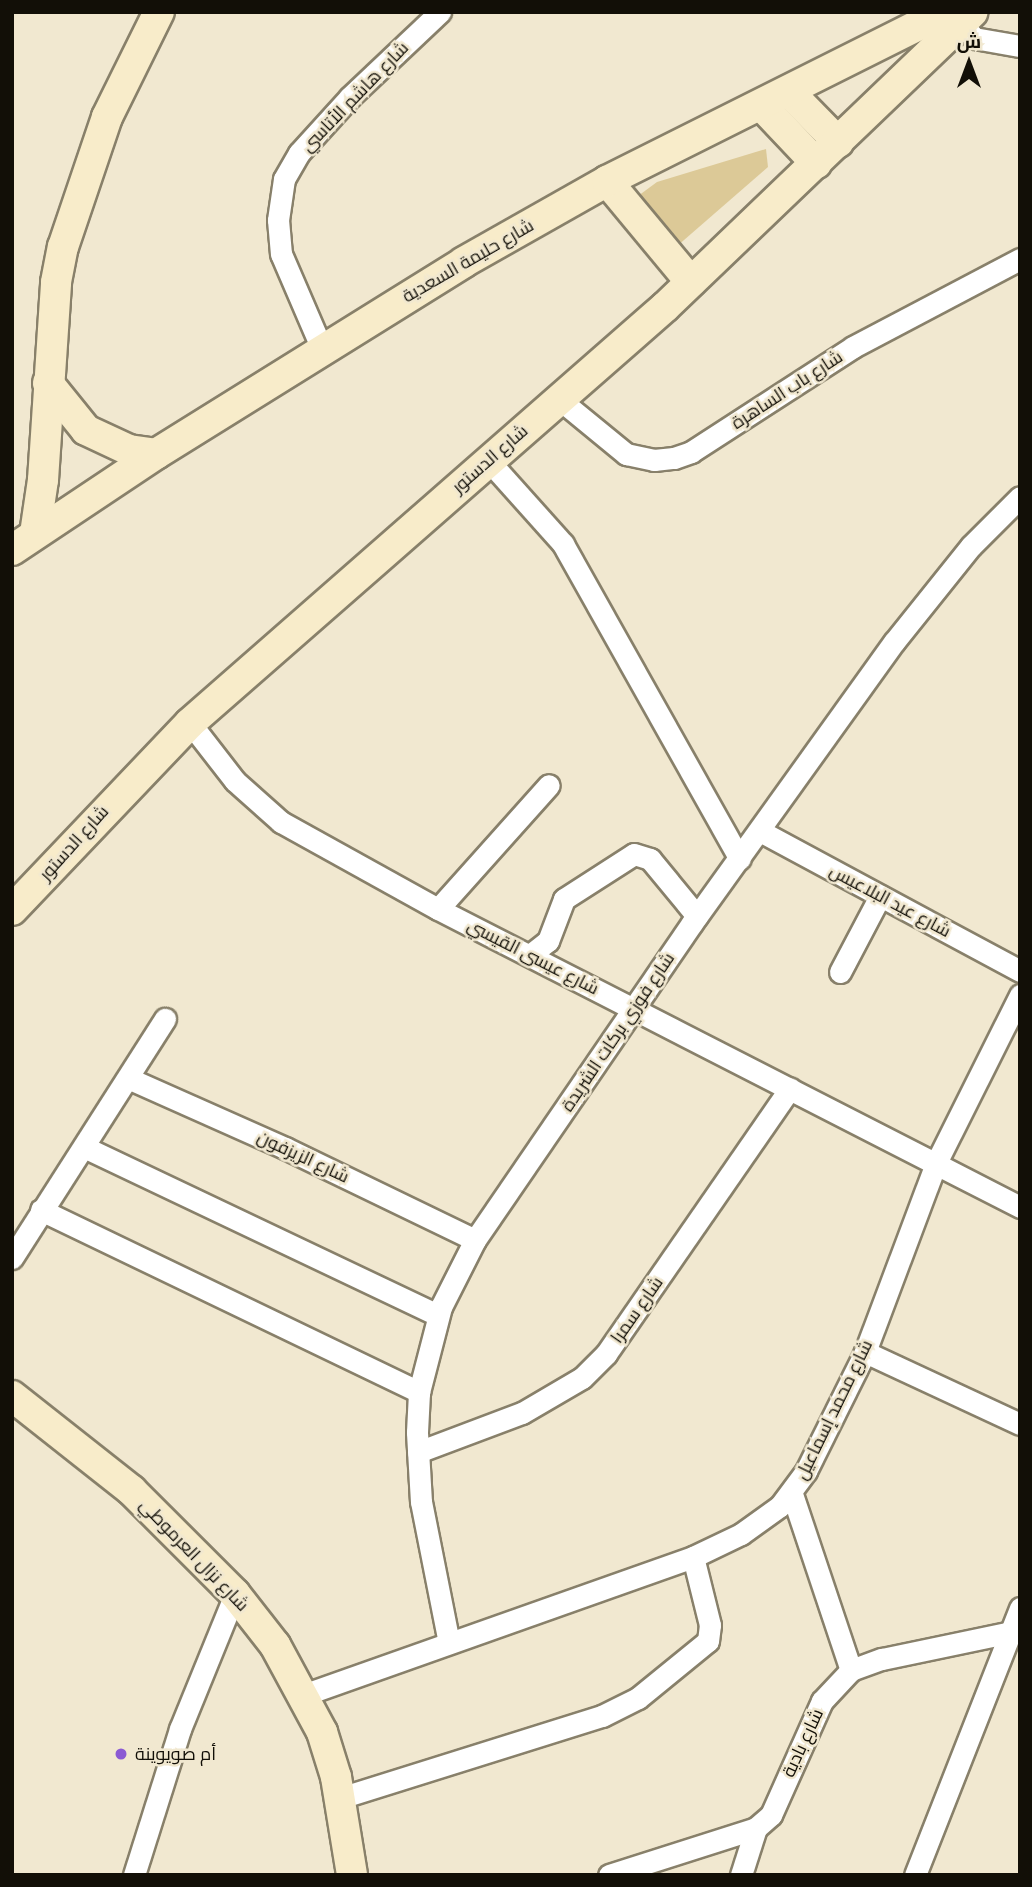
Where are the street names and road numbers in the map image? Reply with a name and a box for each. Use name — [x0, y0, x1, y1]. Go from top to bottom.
street label: شارع هاشم الأتاسي — [297, 37, 413, 157]
street label: شارع حليمة السعدية — [398, 215, 538, 307]
street label: شارع باب الساهرة — [727, 346, 847, 434]
street label: شارع الدستور — [448, 420, 532, 498]
street label: شارع الدستور — [35, 801, 113, 885]
street label: شارع عيد البلاعيس — [826, 860, 954, 942]
street label: شارع عيسى القيسي — [464, 914, 602, 1000]
street label: شارع فوزي بركات الشريدة — [557, 948, 679, 1116]
street label: شارع الزيزفون — [254, 1126, 352, 1188]
street label: شارع سمرا — [606, 1273, 668, 1347]
street label: شارع محمد إسماعيل — [791, 1336, 877, 1484]
street label: شارع نزال العرموطي — [135, 1494, 253, 1616]
street label: شارع بادية — [778, 1705, 828, 1781]

